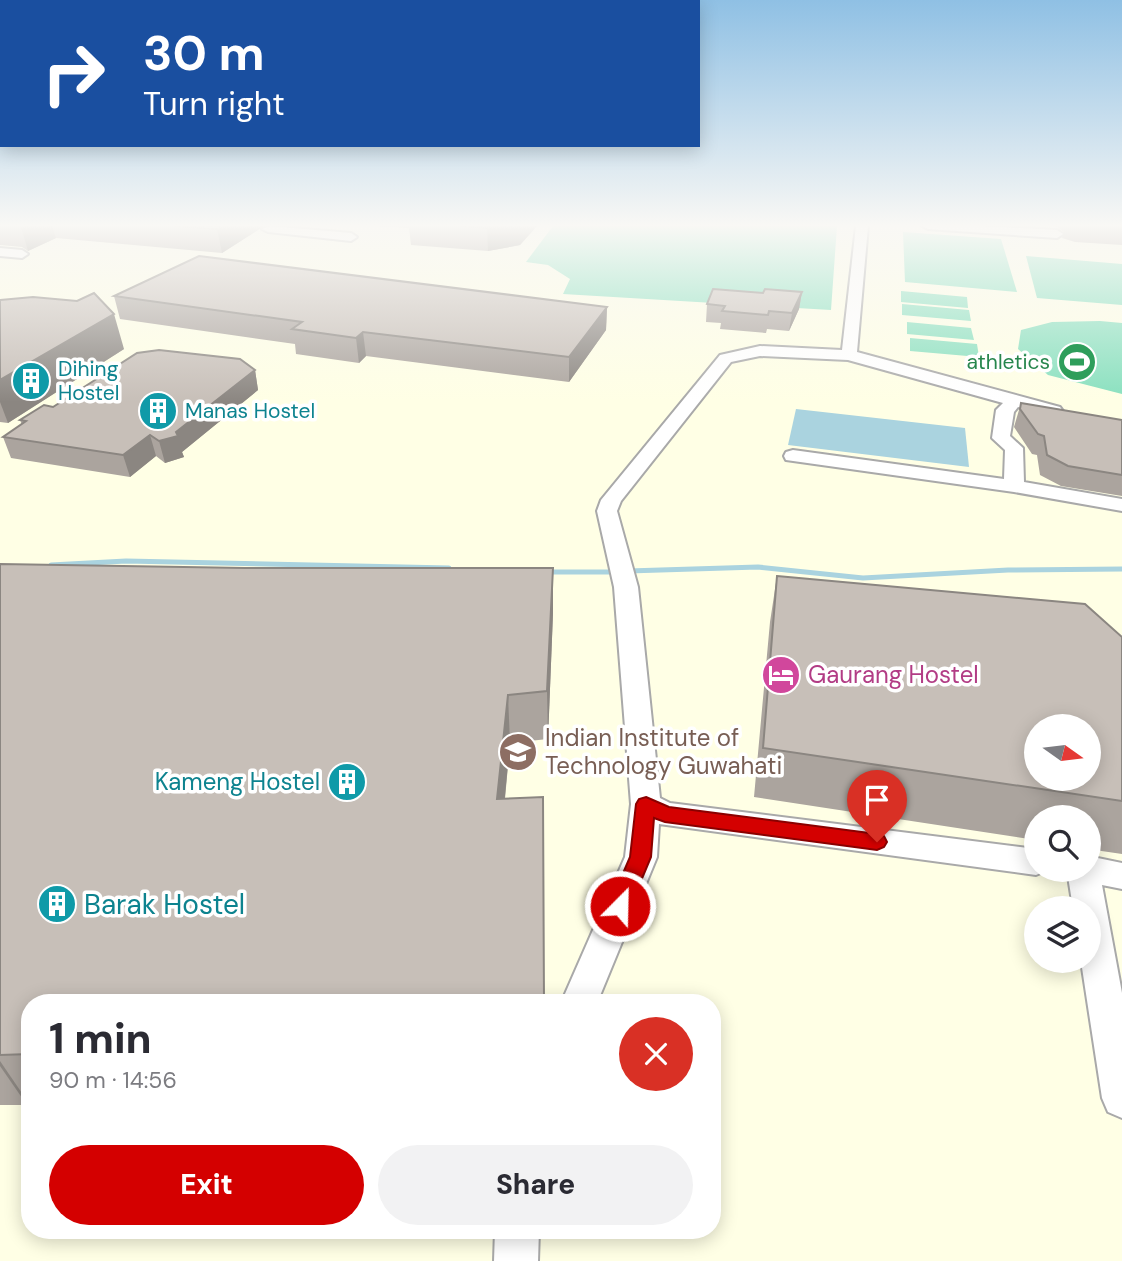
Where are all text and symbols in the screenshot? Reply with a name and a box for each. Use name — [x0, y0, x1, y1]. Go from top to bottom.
text: 30 m — [143, 21, 265, 85]
icon: right — [28, 28, 119, 119]
text: Turn right — [143, 83, 285, 125]
sports icon: athletics — [1056, 341, 1098, 383]
place label: athletics — [966, 348, 1050, 376]
place label: Dihing Hostel — [58, 355, 119, 407]
building icon: Dihing Hostel — [10, 360, 52, 402]
building icon: Manas Hostel — [137, 390, 179, 432]
place label: Manas Hostel — [185, 397, 315, 425]
hotel icon: Gaurang Hostel — [760, 654, 802, 696]
place label: Gaurang Hostel — [808, 659, 979, 690]
north arrow — [1024, 714, 1101, 791]
map controls — [1024, 714, 1101, 973]
place label: Indian Institute of Technology Guwahati — [545, 722, 782, 781]
school or university icon: Indian Institute of Technology Guwahati — [497, 731, 539, 773]
building icon: Kameng Hostel — [326, 761, 368, 803]
place label: Kameng Hostel — [155, 766, 320, 797]
pin — [847, 770, 907, 842]
icon: arrive — [858, 781, 896, 819]
button: search — [1024, 805, 1101, 882]
position arrow — [583, 869, 657, 943]
building icon: Barak Hostel — [36, 883, 78, 925]
place label: Barak Hostel — [84, 886, 245, 923]
button: layers — [1024, 896, 1101, 973]
text: 1 min — [49, 1011, 152, 1066]
button: close — [619, 1017, 693, 1091]
text: 90 m · 14:56 — [49, 1065, 177, 1095]
button: Exit — [49, 1145, 364, 1225]
button: Share — [378, 1145, 693, 1225]

